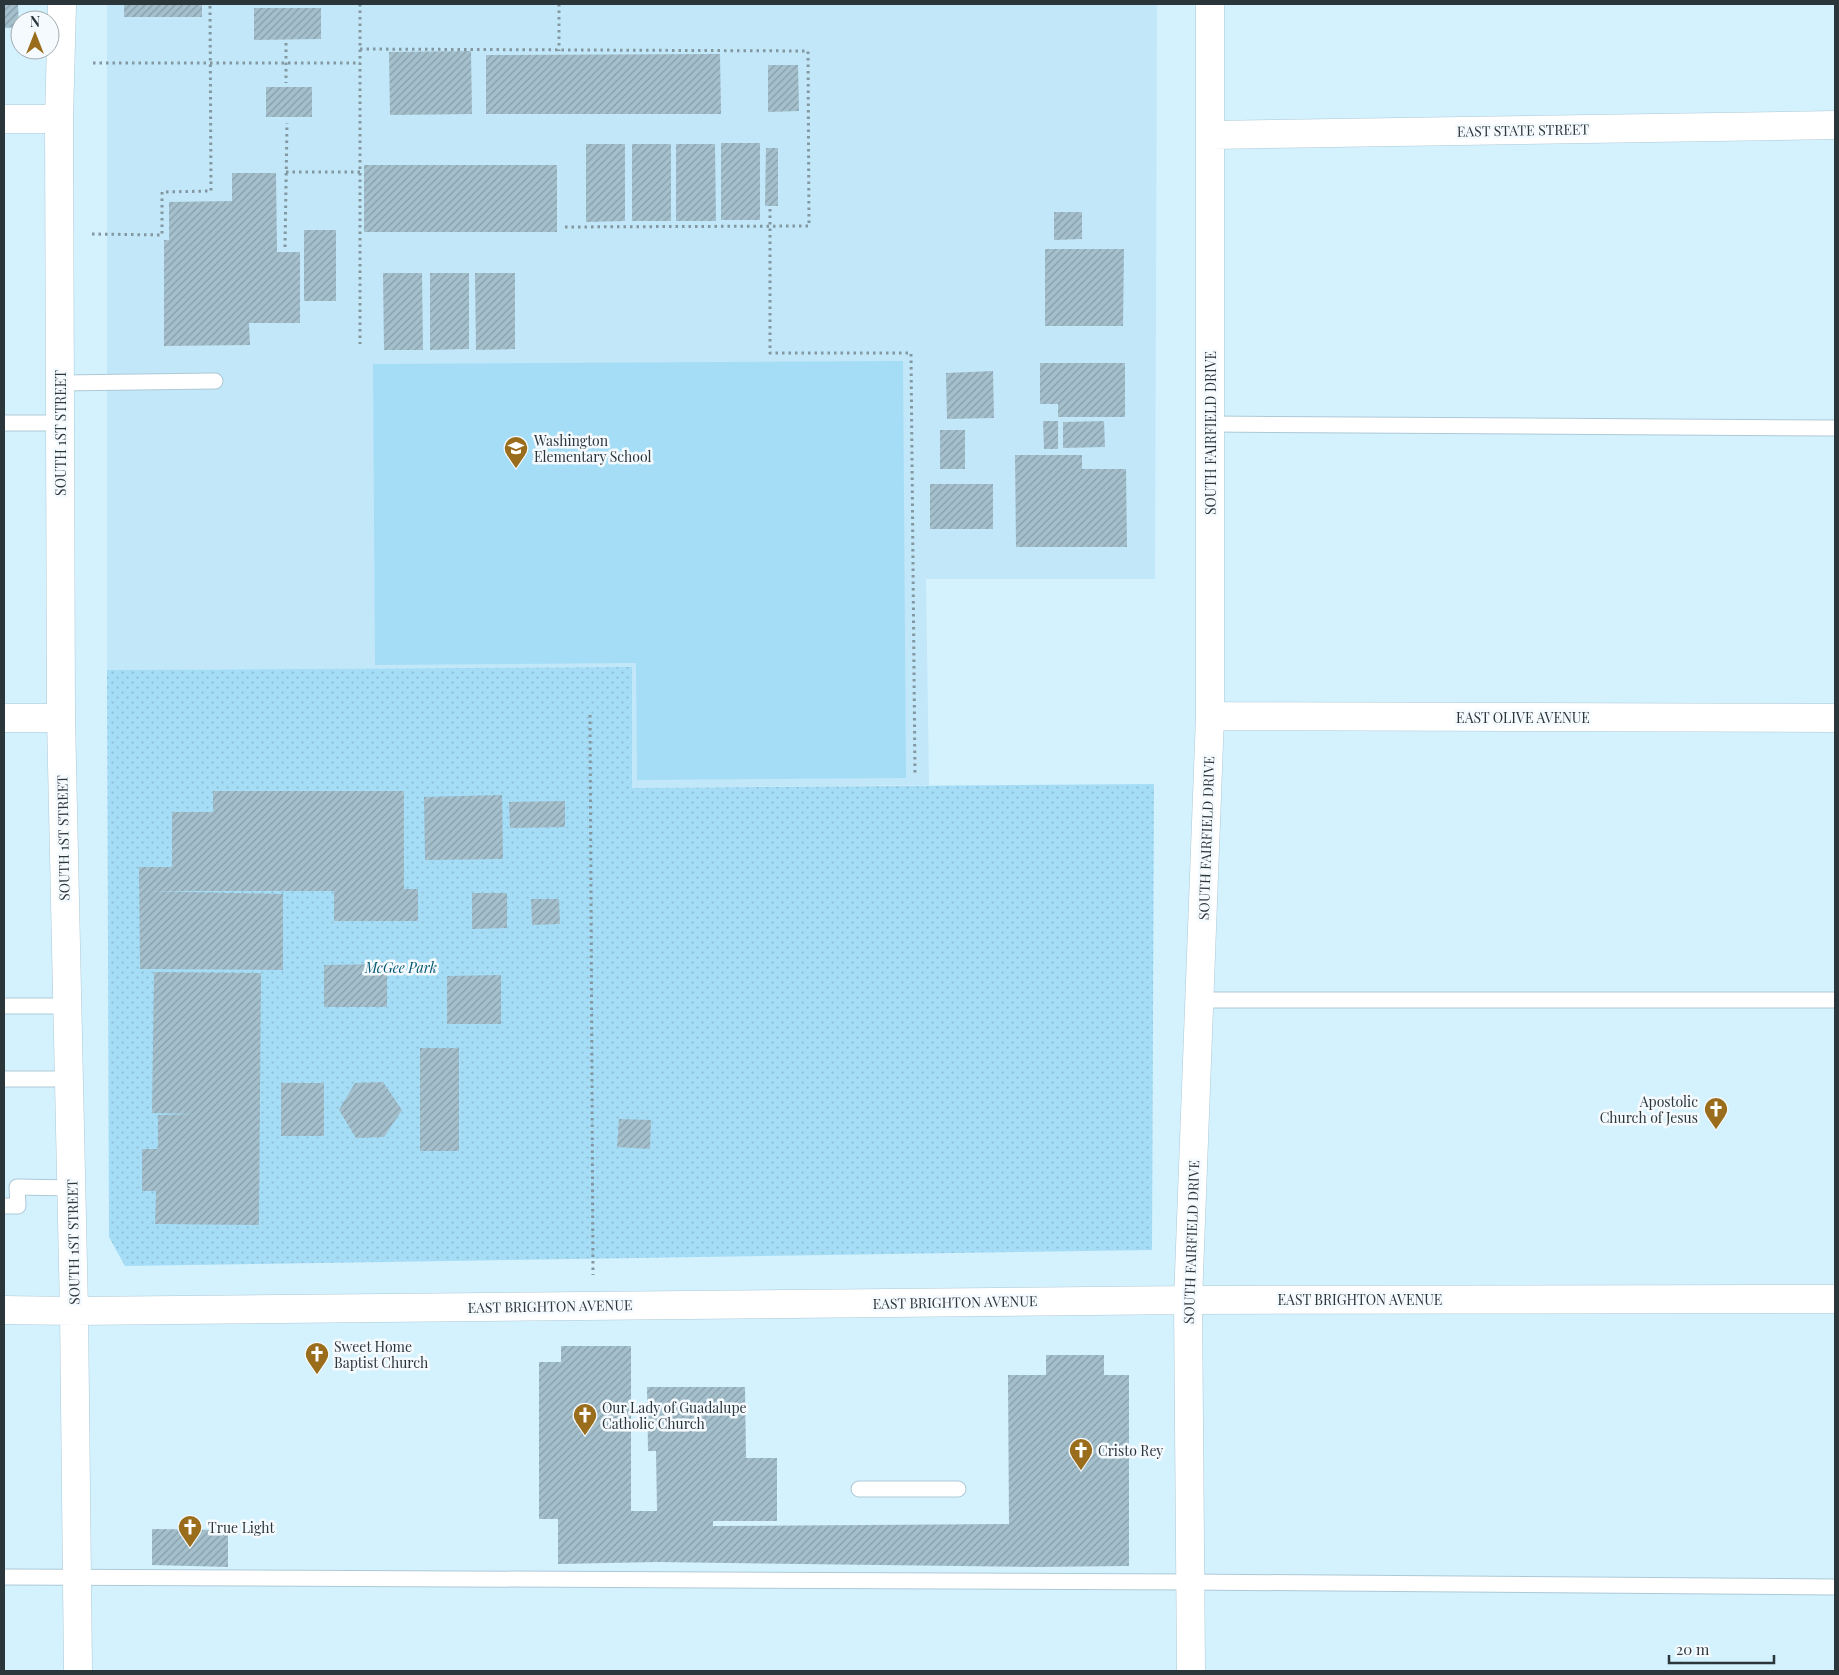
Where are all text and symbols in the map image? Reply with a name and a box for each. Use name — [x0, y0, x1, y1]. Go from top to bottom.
north arrow — [10, 10, 60, 60]
text: N — [30, 12, 40, 31]
street label: EAST STATE STREET — [1457, 119, 1590, 141]
street label: SOUTH FAIRFIELD DRIVE — [1201, 351, 1220, 515]
street label: SOUTH 1ST STREET — [51, 370, 70, 496]
place label: Washington Elementary School — [533, 431, 652, 466]
school or university icon: Washington Elementary School — [503, 435, 529, 469]
street label: EAST OLIVE AVENUE — [1456, 708, 1590, 727]
street label: SOUTH FAIRFIELD DRIVE — [1194, 756, 1218, 920]
street label: SOUTH 1ST STREET — [52, 775, 74, 901]
park label: McGee Park — [364, 958, 437, 977]
place label: Apostolic Church of Jesus — [1600, 1092, 1698, 1127]
church icon: Apostolic Church of Jesus — [1703, 1096, 1729, 1130]
street label: SOUTH FAIRFIELD DRIVE — [1179, 1160, 1203, 1324]
street label: SOUTH 1ST STREET — [62, 1179, 84, 1305]
street label: EAST BRIGHTON AVENUE — [1278, 1290, 1442, 1309]
street label: EAST BRIGHTON AVENUE — [872, 1291, 1038, 1313]
street label: EAST BRIGHTON AVENUE — [467, 1295, 633, 1317]
place label: Sweet Home Baptist Church — [334, 1337, 429, 1372]
church icon: Sweet Home Baptist Church — [304, 1341, 330, 1375]
place label: Our Lady of Guadalupe Catholic Church — [602, 1398, 747, 1433]
church icon: Our Lady of Guadalupe Catholic Church — [572, 1402, 598, 1436]
church icon: Cristo Rey — [1068, 1437, 1094, 1471]
place label: Cristo Rey — [1098, 1441, 1163, 1460]
church icon: True Light — [177, 1514, 203, 1548]
place label: True Light — [208, 1518, 276, 1537]
scale bar — [1669, 1632, 1774, 1664]
text: 20 m — [1676, 1639, 1710, 1659]

